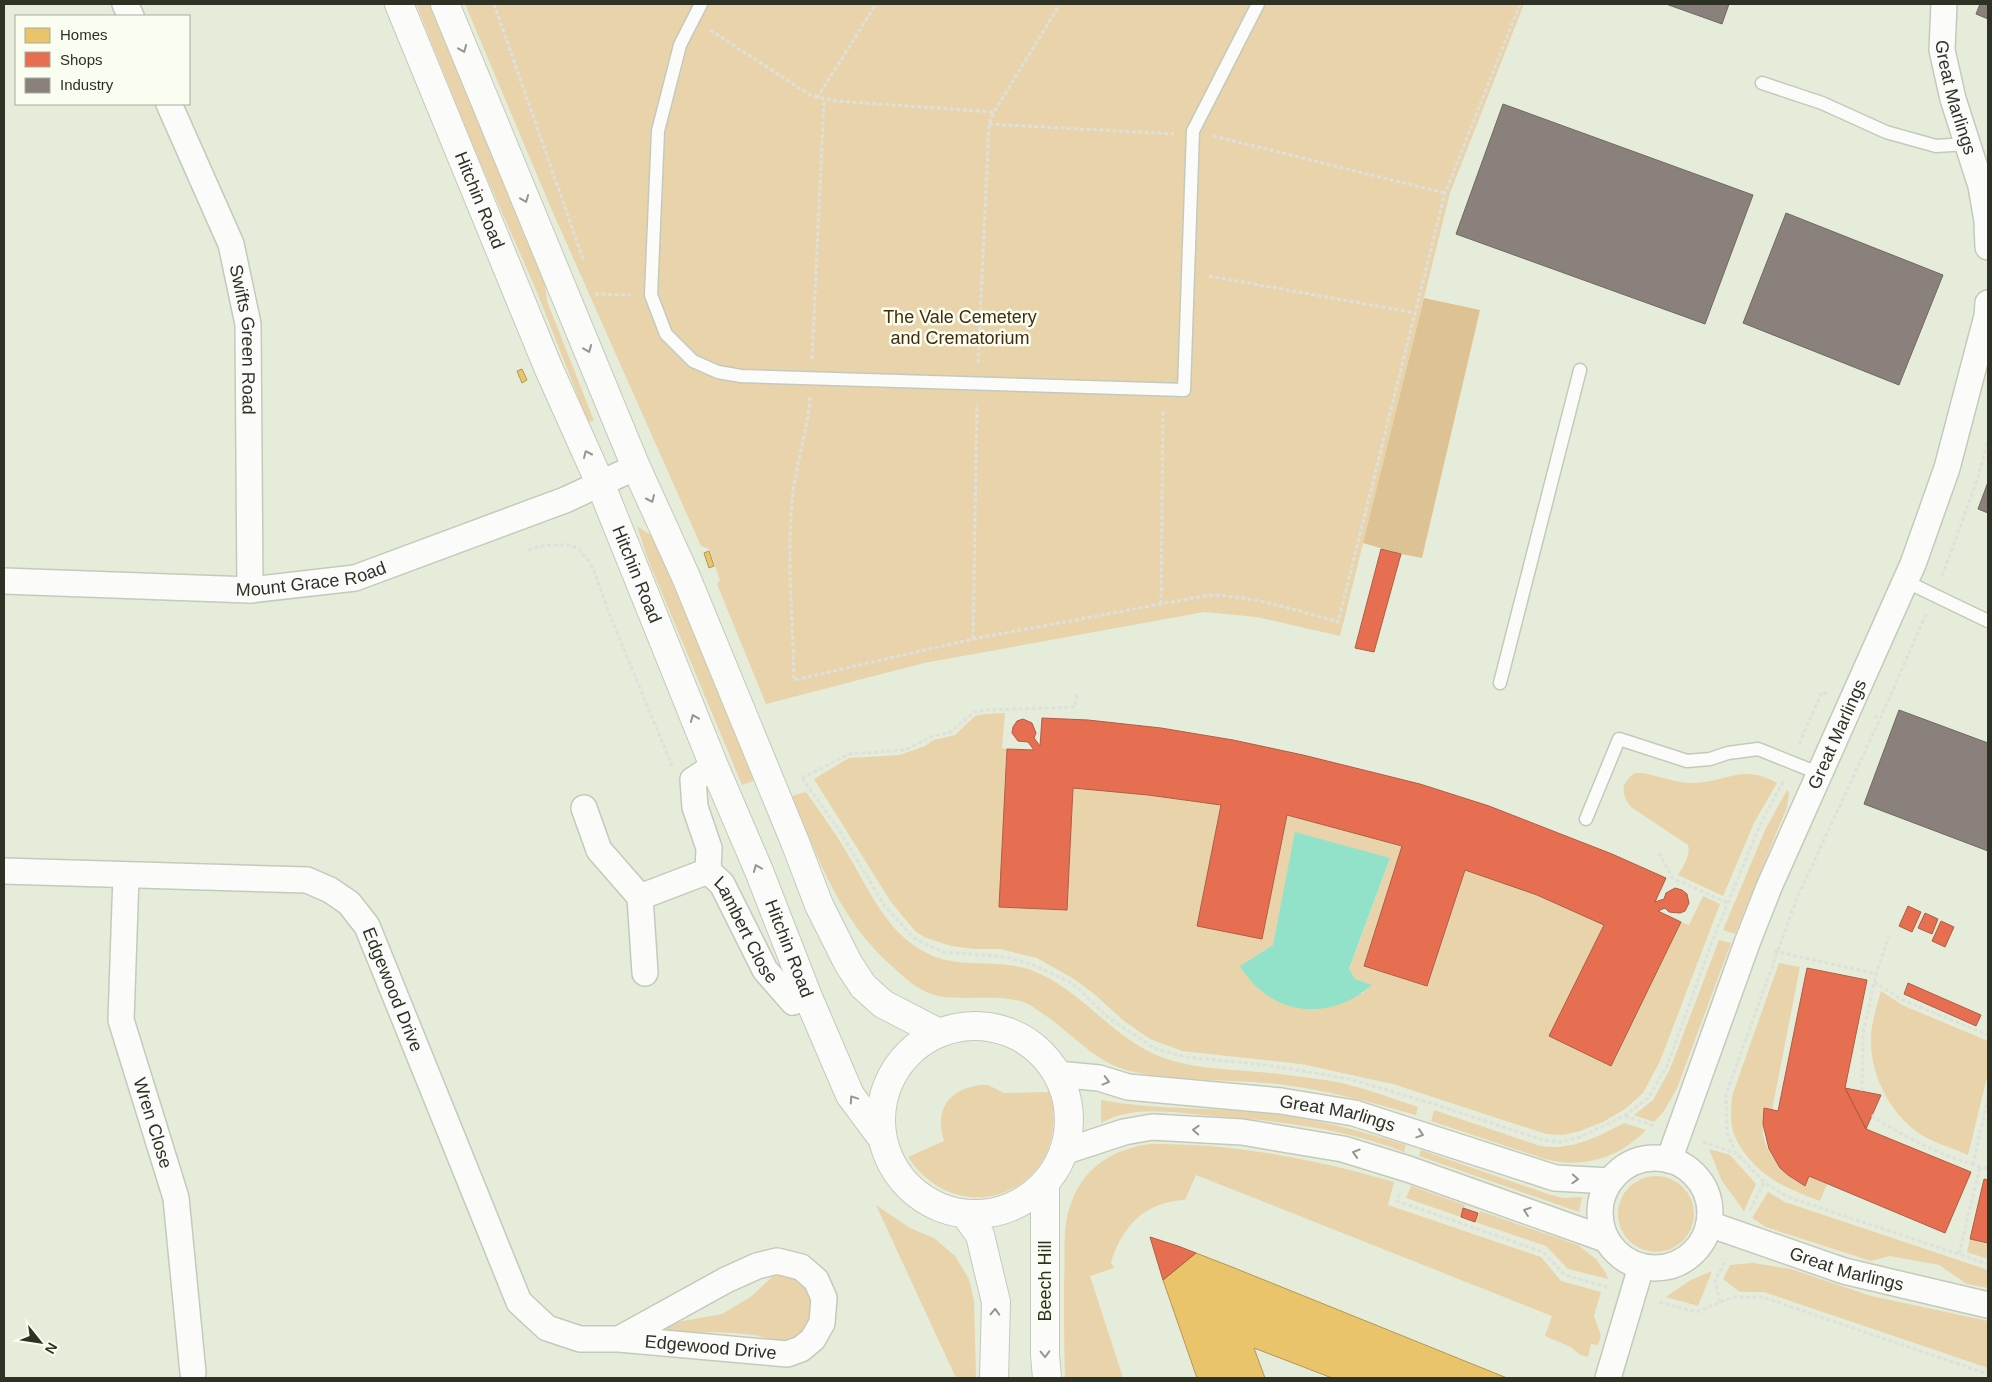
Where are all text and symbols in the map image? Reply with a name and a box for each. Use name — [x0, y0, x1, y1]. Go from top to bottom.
legend — [15, 15, 190, 105]
text: Homes — [60, 26, 108, 43]
street label: Great Marlings — [1932, 39, 1980, 157]
one-way arrow — [457, 44, 468, 53]
text: Shops — [60, 51, 103, 68]
text: Industry — [60, 76, 114, 93]
street label: Hitchin Road — [451, 149, 508, 252]
one-way arrow — [519, 194, 530, 203]
street label: Swifts Green Road — [226, 263, 259, 415]
park label: The Vale Cemetery and Crematorium — [883, 307, 1037, 348]
one-way arrow — [581, 344, 592, 353]
one-way arrow — [583, 450, 594, 459]
one-way arrow — [644, 494, 655, 503]
street label: Hitchin Road — [608, 523, 665, 626]
street label: Mount Grace Road — [235, 557, 389, 600]
street label: Great Marlings — [1804, 676, 1870, 792]
one-way arrow — [690, 714, 701, 723]
one-way arrow — [753, 864, 764, 873]
street label: Lambert Close — [710, 872, 782, 987]
street label: Hitchin Road — [761, 897, 817, 1000]
street label: Edgewood Drive — [359, 925, 427, 1055]
street label: Wren Close — [129, 1075, 176, 1171]
one-way arrow — [1101, 1075, 1109, 1085]
street label: Great Marlings — [1278, 1091, 1398, 1136]
one-way arrow — [850, 1095, 860, 1104]
one-way arrow — [1191, 1124, 1199, 1135]
one-way arrow — [1415, 1129, 1424, 1139]
one-way arrow — [1352, 1149, 1361, 1159]
one-way arrow — [1572, 1174, 1580, 1185]
one-way arrow — [1523, 1207, 1531, 1217]
street label: Beech Hill — [1035, 1240, 1055, 1322]
street label: Great Marlings — [1787, 1243, 1906, 1295]
one-way arrow — [990, 1308, 1001, 1316]
north arrow — [15, 1317, 65, 1367]
street label: Edgewood Drive — [644, 1331, 777, 1363]
text: N — [42, 1340, 61, 1357]
one-way arrow — [1040, 1350, 1051, 1358]

